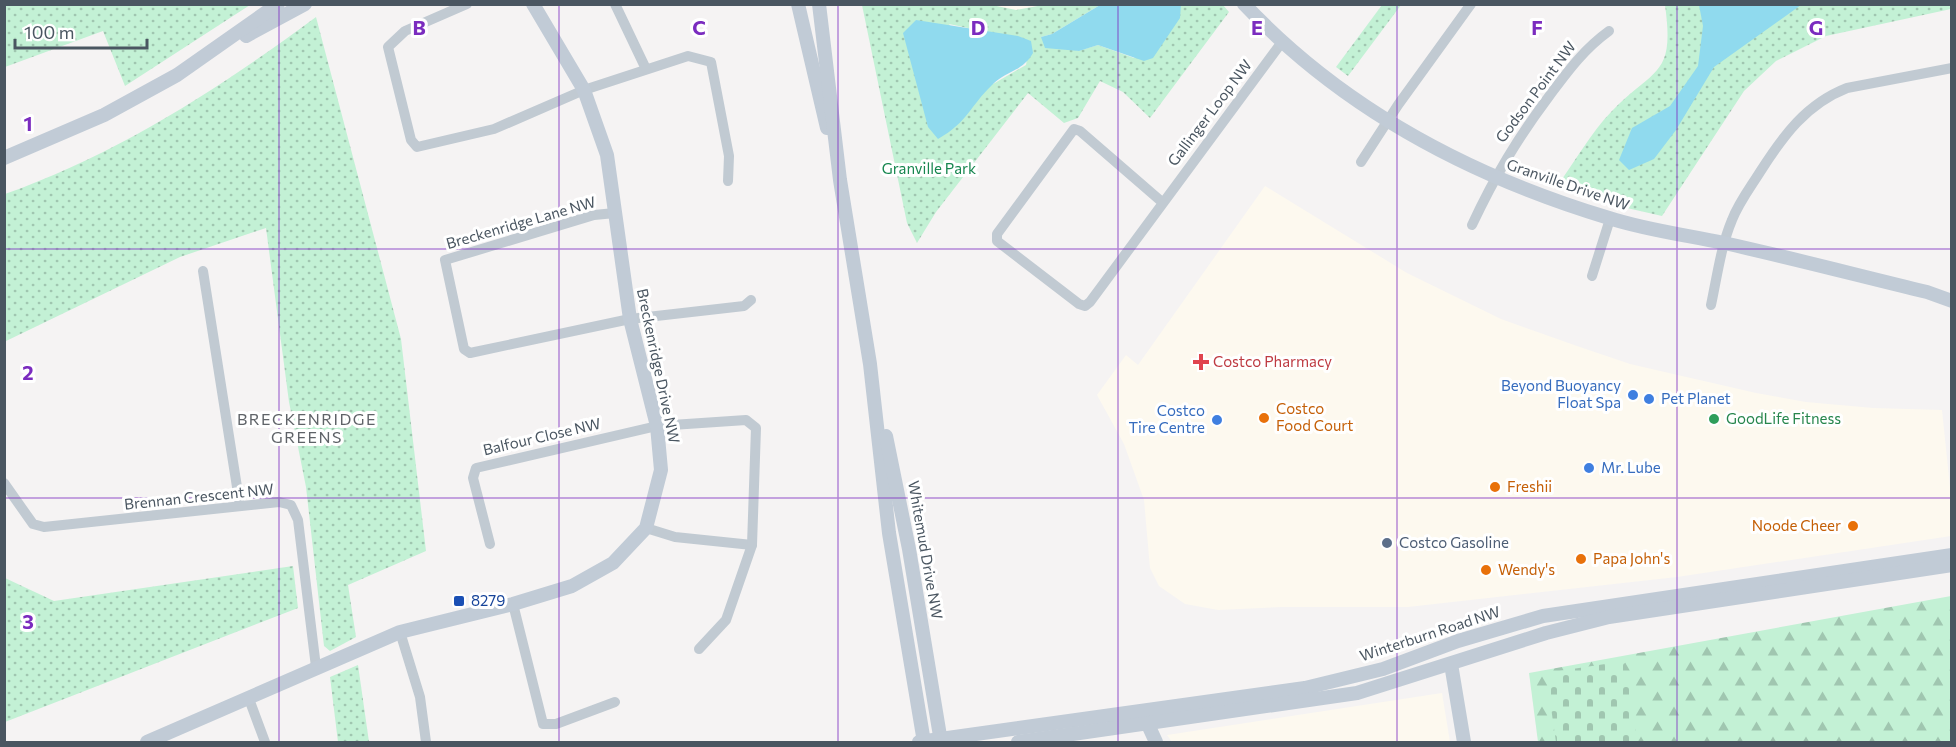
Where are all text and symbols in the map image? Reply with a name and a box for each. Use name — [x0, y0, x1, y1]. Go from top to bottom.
scale bar — [15, 12, 147, 50]
text: B — [412, 15, 426, 39]
text: C — [692, 15, 706, 39]
text: D — [971, 15, 985, 39]
text: E — [1251, 15, 1263, 39]
text: F — [1531, 15, 1543, 39]
text: G — [1809, 15, 1823, 39]
text: 100 m — [24, 21, 74, 43]
street label: Godson Point NW — [1491, 37, 1579, 146]
street label: Gallinger Loop NW — [1163, 56, 1255, 169]
text: 1 — [23, 111, 33, 135]
street label: Granville Drive NW — [1505, 155, 1632, 214]
park label: Granville Park — [882, 159, 976, 177]
street label: Breckenridge Lane NW — [444, 192, 598, 252]
street label: Breckenridge Drive NW — [634, 287, 684, 445]
place label: Costco Pharmacy — [1213, 352, 1332, 370]
marker: Costco Pharmacy — [1194, 355, 1208, 369]
text: 2 — [22, 360, 34, 384]
place label: Beyond Buoyancy Float Spa — [1501, 376, 1621, 411]
marker: Beyond Buoyancy Float Spa — [1626, 388, 1640, 402]
place label: Pet Planet — [1661, 389, 1731, 407]
marker: Pet Planet — [1642, 392, 1656, 406]
place label: Costco Food Court — [1276, 399, 1354, 434]
place label: Costco Tire Centre — [1128, 401, 1205, 436]
district label: BRECKENRIDGE GREENS — [237, 409, 377, 446]
place label: GoodLife Fitness — [1726, 409, 1841, 427]
marker: Costco Food Court — [1257, 411, 1271, 425]
marker: GoodLife Fitness — [1707, 412, 1721, 426]
marker: Costco Tire Centre — [1210, 413, 1224, 427]
street label: Balfour Close NW — [481, 414, 602, 458]
place label: Mr. Lube — [1601, 458, 1661, 476]
marker: Mr. Lube — [1582, 461, 1596, 475]
place label: Freshii — [1507, 477, 1552, 495]
street label: Brennan Crescent NW — [123, 479, 274, 513]
street label: Whitemud Drive NW — [905, 479, 947, 621]
marker: Freshii — [1488, 480, 1502, 494]
place label: Noode Cheer — [1752, 516, 1841, 534]
marker: Noode Cheer — [1846, 519, 1860, 533]
place label: Costco Gasoline — [1399, 533, 1509, 551]
marker: Costco Gasoline — [1380, 536, 1394, 550]
place label: Papa John's — [1593, 549, 1670, 567]
marker: Papa John's — [1574, 552, 1588, 566]
place label: Wendy's — [1498, 560, 1555, 578]
marker: Wendy's — [1479, 563, 1493, 577]
place label: 8279 — [471, 591, 505, 609]
marker: 8279 — [452, 594, 466, 608]
street label: Winterburn Road NW — [1357, 602, 1502, 664]
text: 3 — [22, 609, 34, 633]

